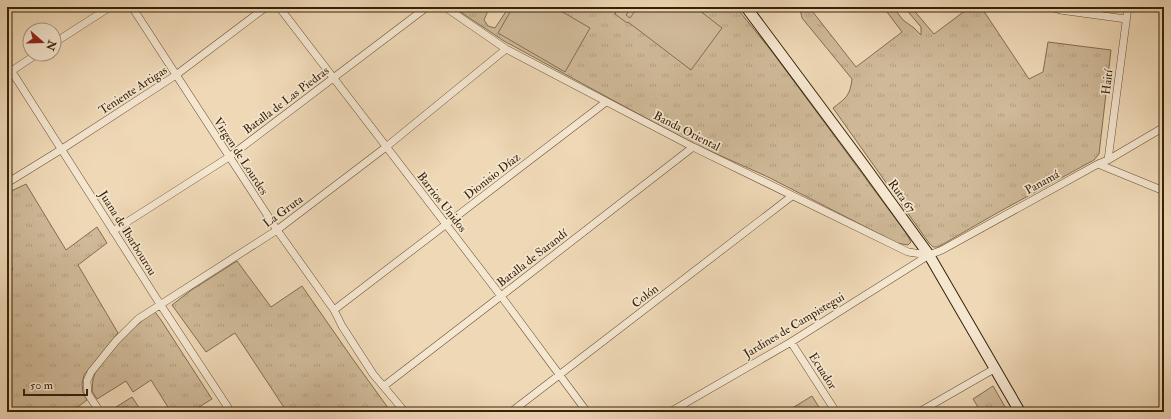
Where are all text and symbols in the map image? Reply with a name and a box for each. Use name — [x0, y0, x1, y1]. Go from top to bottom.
north arrow — [22, 22, 62, 62]
text: N — [43, 37, 59, 53]
street label: Teniente Artigas — [96, 63, 170, 118]
street label: Batalla de Las Piedras — [240, 63, 332, 138]
street label: Haití — [1099, 68, 1117, 95]
street label: Banda Oriental — [651, 108, 723, 155]
street label: Virgen de Lourdes — [210, 115, 271, 198]
street label: Dionisio Díaz — [461, 150, 524, 203]
street label: Panamá — [1022, 166, 1063, 198]
street label: Barrios Unidos — [413, 169, 470, 235]
street label: Ruta 67 — [884, 177, 919, 216]
street label: Juana de Ibarbourou — [95, 187, 160, 278]
street label: La Gruta — [260, 191, 307, 231]
street label: Batalla de Sarandí — [494, 226, 571, 290]
street label: Colón — [629, 281, 662, 311]
street label: Jardines de Campistegui — [740, 289, 847, 362]
street label: Ecuador — [805, 350, 840, 393]
scale bar — [24, 371, 87, 397]
text: 50 m — [30, 378, 54, 393]

